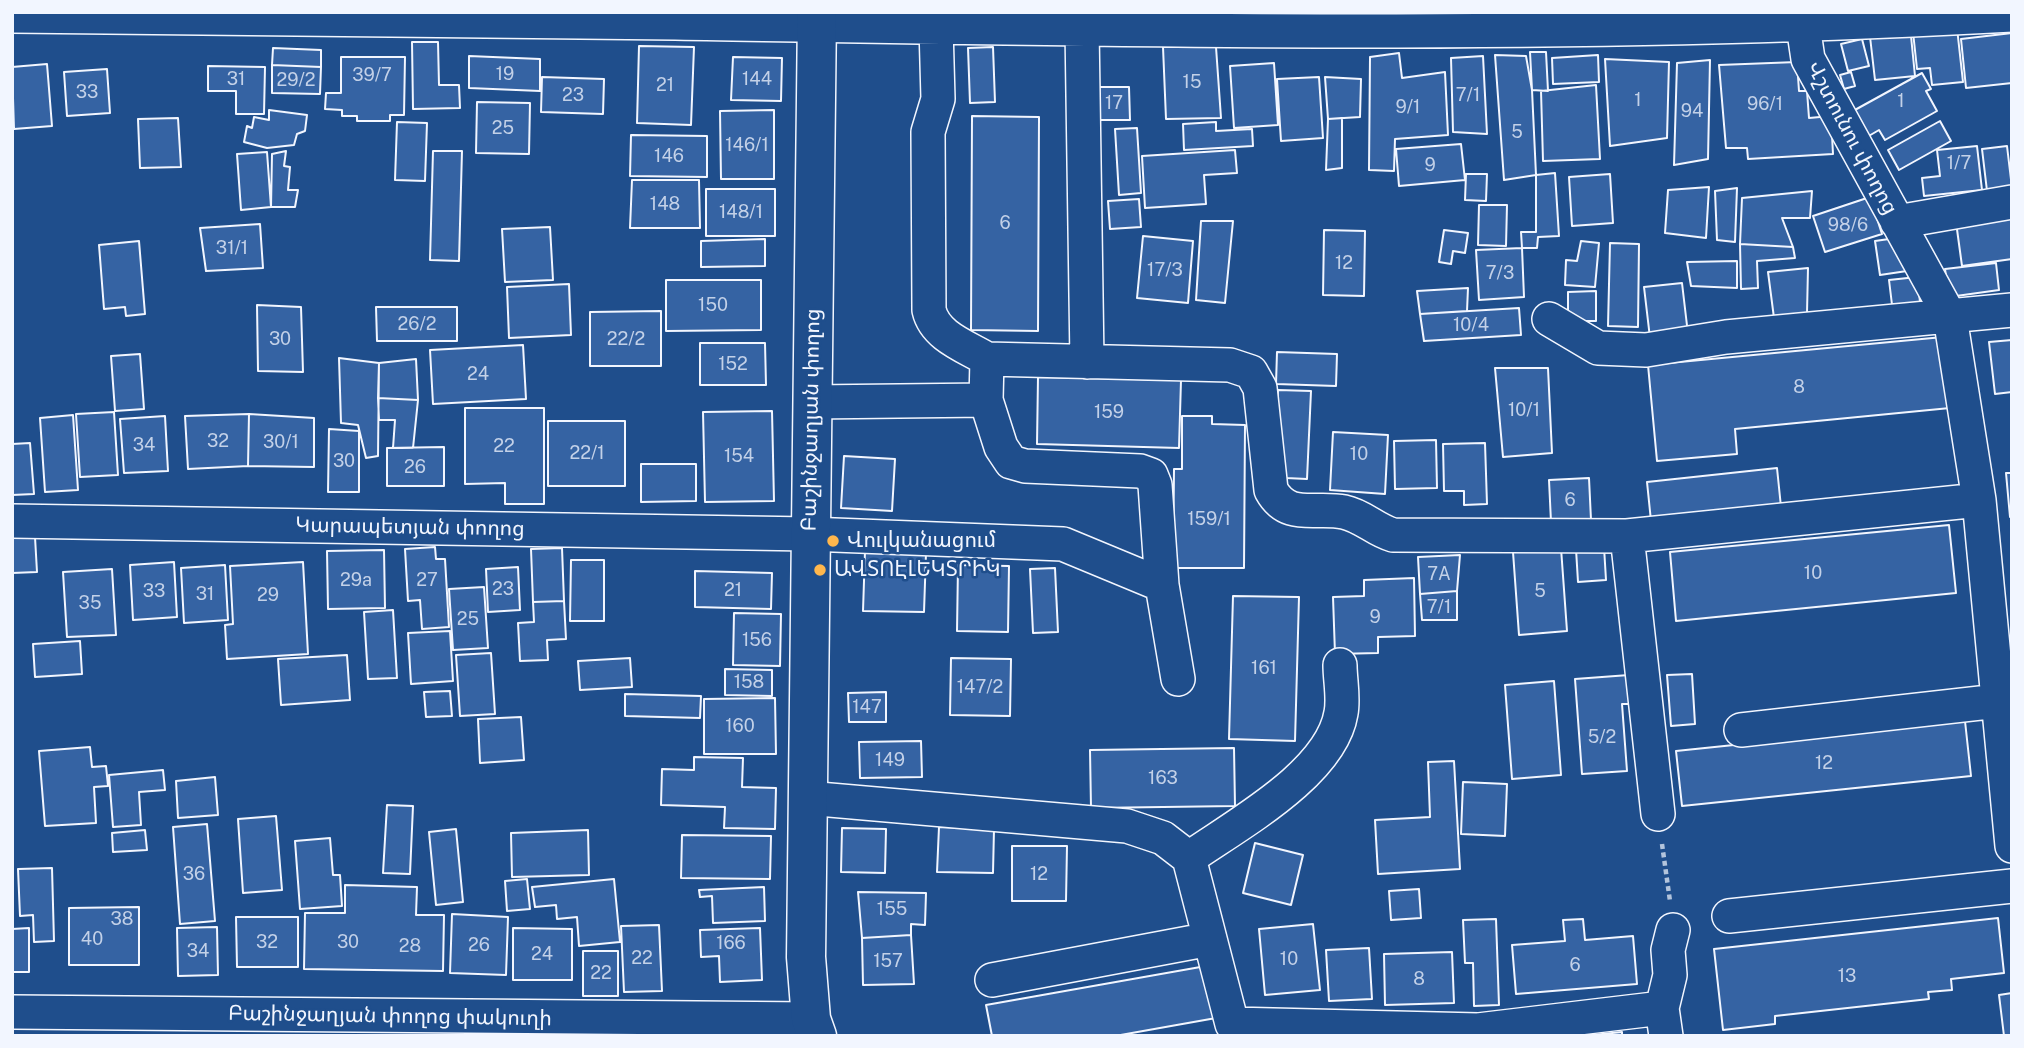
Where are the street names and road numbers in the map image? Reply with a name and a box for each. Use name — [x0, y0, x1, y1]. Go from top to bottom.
street label: Վշտունու փողոց — [1801, 57, 1903, 219]
street label: Բաշինջաղյան փողոց — [796, 308, 826, 532]
street label: Կարապետյան փողոց — [295, 512, 525, 542]
street label: Բաշինջաղյան փողոց փակուղի — [228, 1001, 552, 1031]

